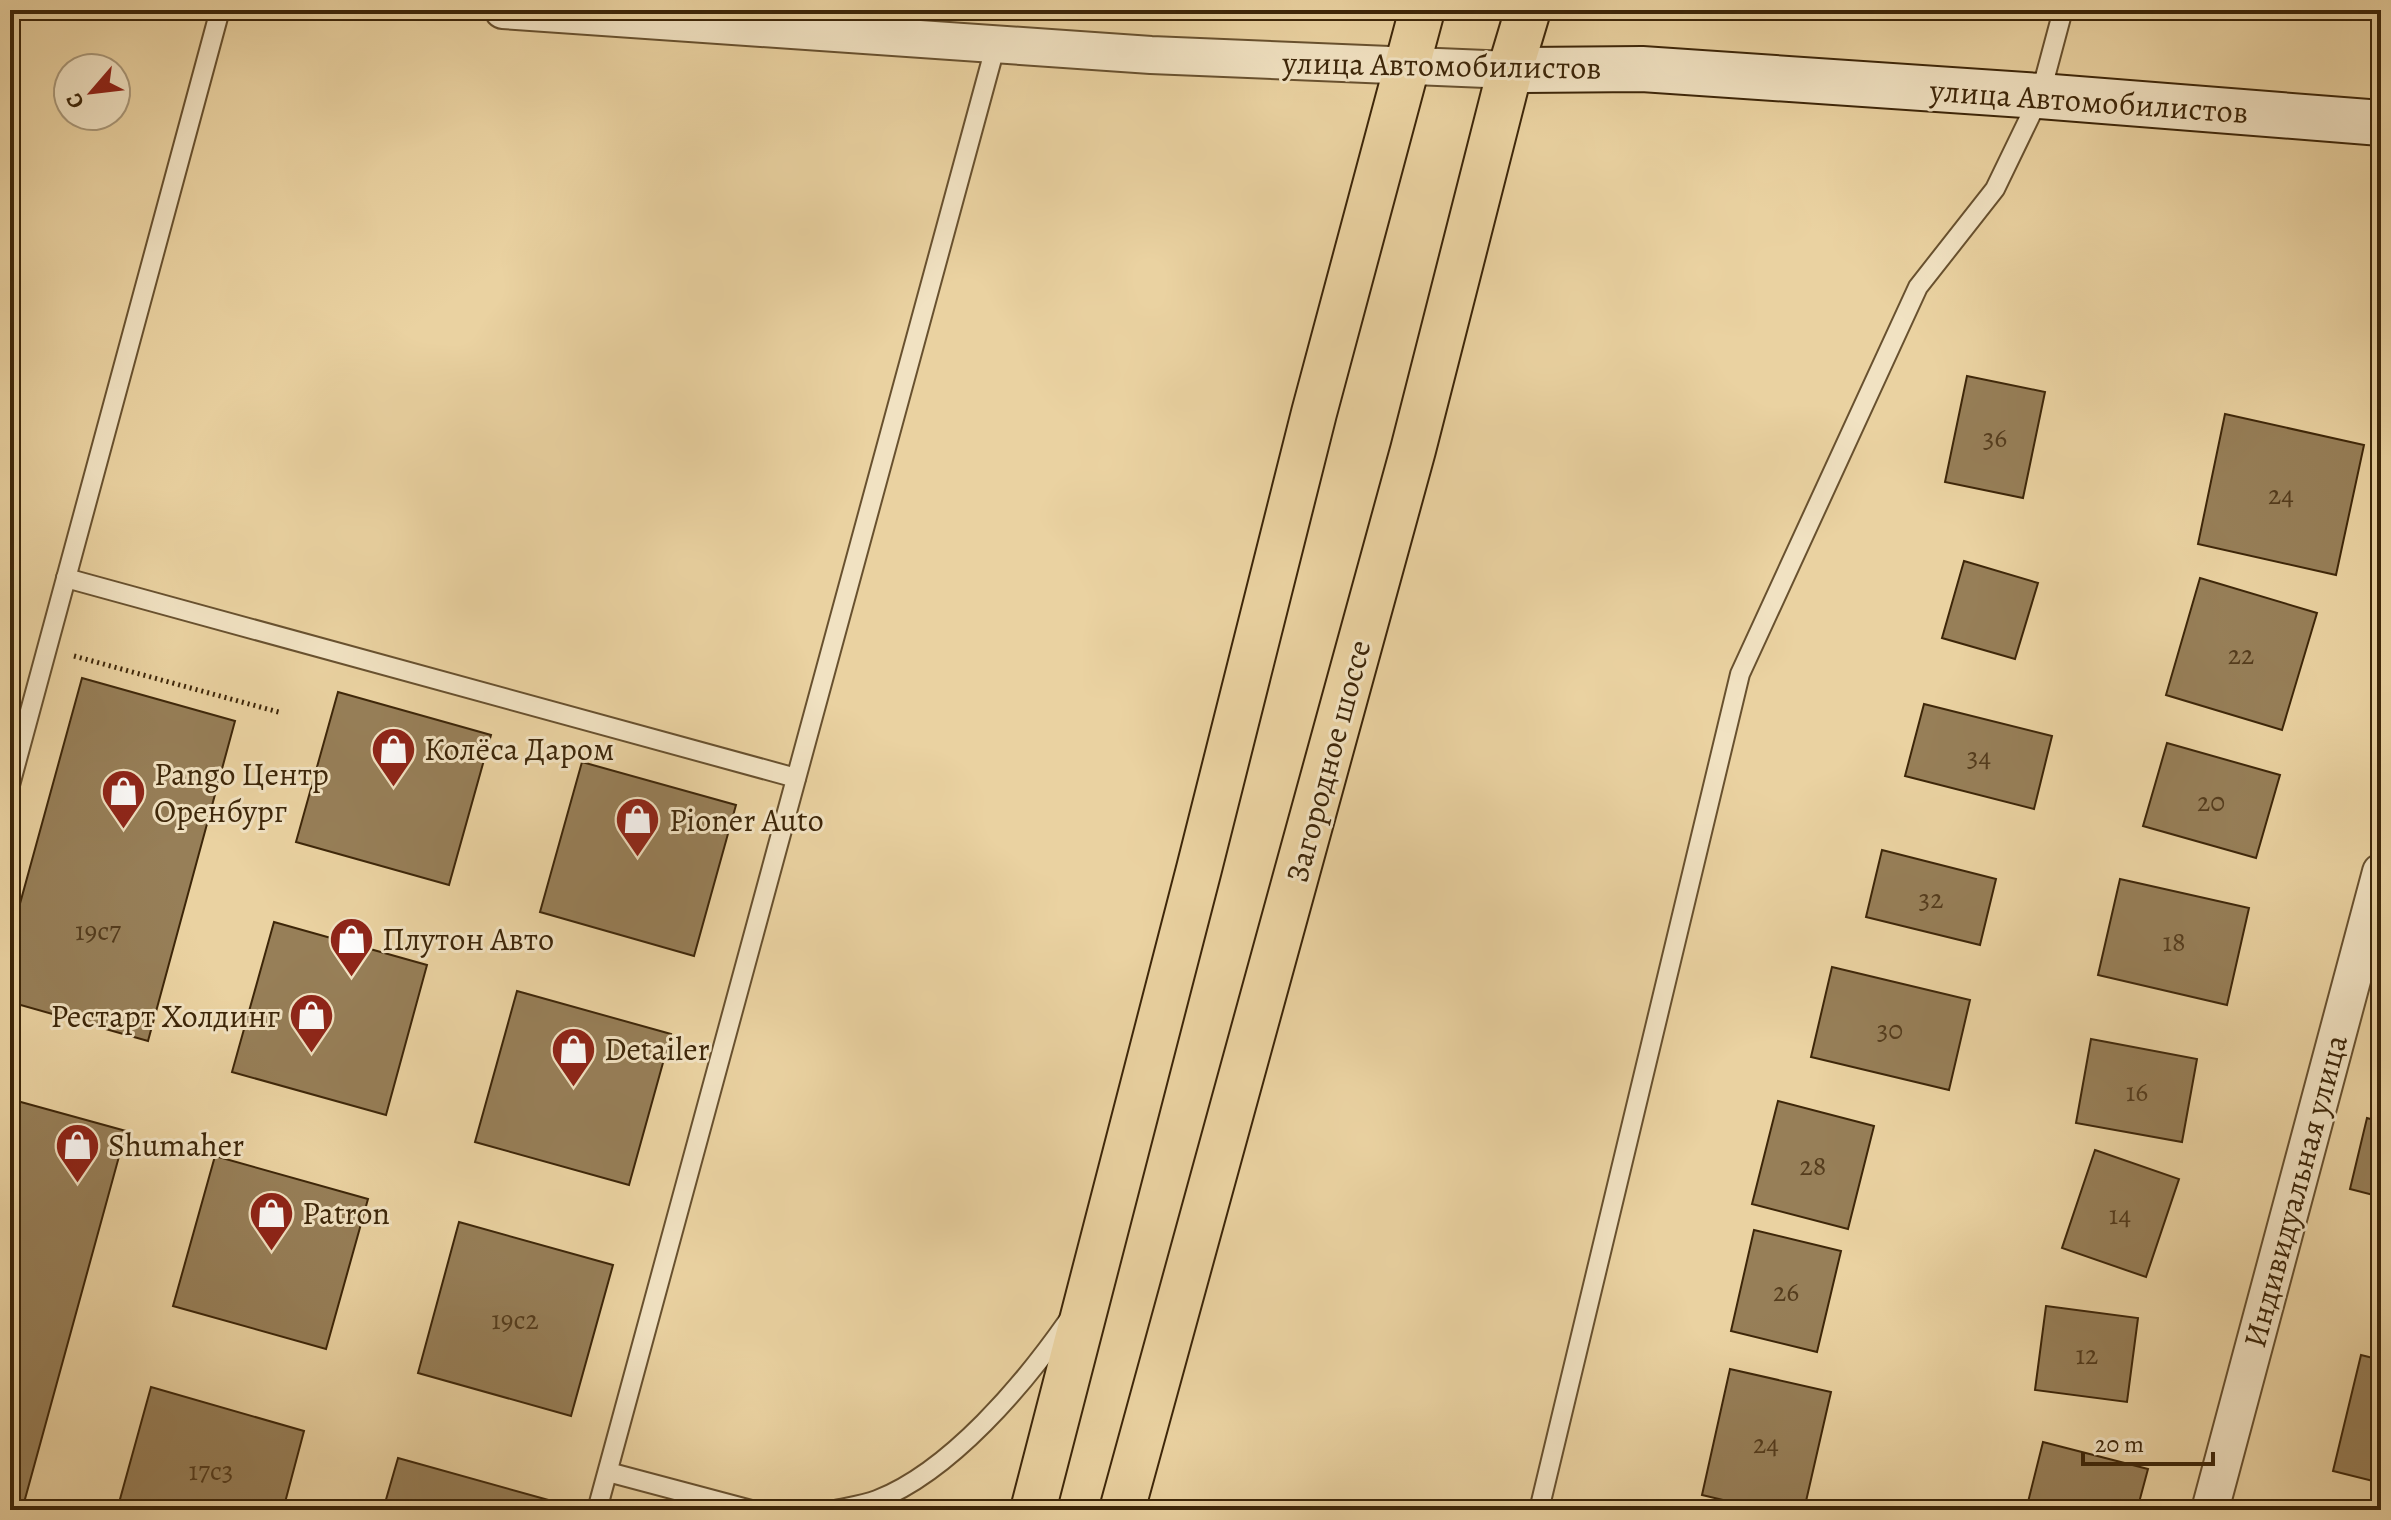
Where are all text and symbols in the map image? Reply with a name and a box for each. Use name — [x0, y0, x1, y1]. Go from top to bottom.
street label: улица Автомобилистов — [1281, 40, 1602, 90]
north arrow — [52, 52, 132, 132]
street label: улица Автомобилистов — [1927, 68, 2250, 134]
text: С — [59, 88, 92, 114]
house number: 36 — [1983, 419, 2007, 457]
house number: 24 — [2268, 476, 2294, 514]
street label: Загородное шоссе — [1274, 635, 1382, 887]
house number: 22 — [2228, 636, 2254, 674]
shop icon: Колёса Даром — [369, 725, 417, 788]
place label: Колёса Даром — [424, 727, 614, 771]
house number: 34 — [1967, 738, 1991, 776]
place label: Pango Центр Оренбург — [154, 752, 329, 833]
shop icon: Pango Центр Оренбург — [99, 768, 147, 831]
house number: 20 — [2197, 783, 2225, 821]
shop icon: Pioner Auto — [614, 796, 662, 859]
place label: Pioner Auto — [669, 798, 824, 842]
house number: 32 — [1919, 880, 1943, 918]
house number: 19с7 — [75, 912, 121, 950]
shop icon: Плутон Авто — [327, 915, 375, 978]
place label: Плутон Авто — [382, 917, 554, 961]
house number: 18 — [2162, 923, 2186, 961]
shop icon: Рестарт Холдинг — [287, 992, 335, 1055]
place label: Рестарт Холдинг — [50, 994, 280, 1038]
house number: 30 — [1877, 1011, 1903, 1049]
shop icon: Detailer — [549, 1025, 597, 1088]
place label: Detailer — [604, 1027, 710, 1071]
street label: Индивидуальная улица — [2232, 1030, 2358, 1352]
house number: 16 — [2126, 1073, 2148, 1111]
shop icon: Shumaher — [53, 1121, 101, 1184]
place label: Shumaher — [108, 1123, 244, 1167]
house number: 28 — [1800, 1147, 1826, 1185]
shop icon: Patron — [247, 1189, 295, 1252]
place label: Patron — [302, 1191, 390, 1235]
house number: 14 — [2109, 1196, 2131, 1234]
house number: 26 — [1773, 1273, 1799, 1311]
house number: 19с2 — [491, 1301, 539, 1339]
house number: 12 — [2076, 1336, 2098, 1374]
scale bar — [2083, 1416, 2213, 1466]
house number: 24 — [1753, 1425, 1779, 1463]
text: 20 m — [2095, 1428, 2144, 1460]
house number: 17c3 — [189, 1452, 233, 1490]

